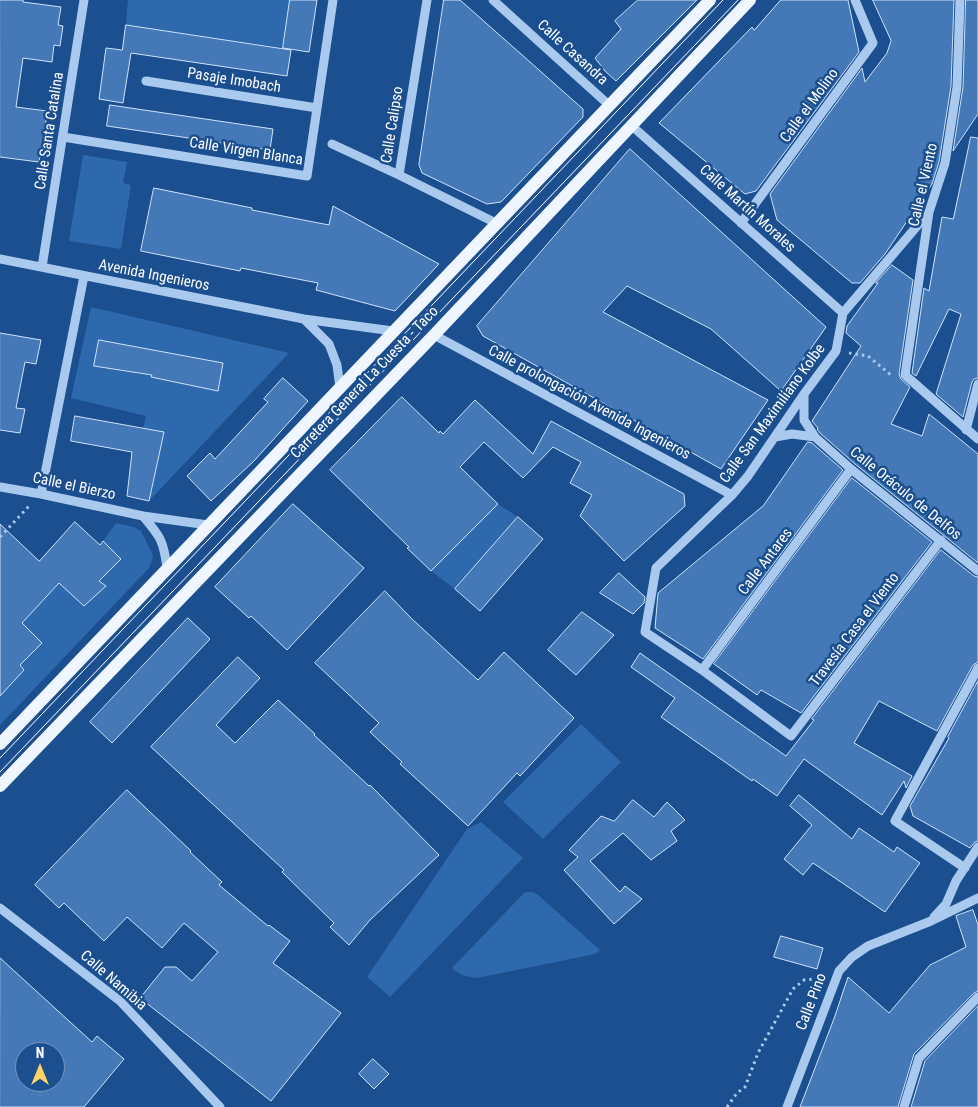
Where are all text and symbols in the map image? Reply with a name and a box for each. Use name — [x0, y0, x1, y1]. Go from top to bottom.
street label: Calle Casandra — [533, 17, 611, 89]
street label: Pasaje Imobach — [186, 65, 282, 97]
street label: Calle el Molino — [777, 65, 843, 147]
street label: Calle Santa Catalina — [32, 71, 68, 191]
street label: Calle Calipso — [378, 85, 408, 165]
street label: Calle Virgen Blanca — [188, 134, 304, 170]
street label: Calle el Viento — [906, 142, 942, 228]
street label: Calle Martín Morales — [695, 161, 799, 257]
street label: Avenida Ingenieros — [97, 256, 211, 296]
street label: Carretera General La Cuesta - Taco — [287, 303, 443, 463]
street label: Calle San Maximiliano Kolbe — [716, 341, 830, 487]
street label: Calle prolongación Avenida Ingenieros — [485, 342, 693, 464]
street label: Calle Oráculo de Delfos — [846, 444, 964, 544]
street label: Calle el Bierzo — [31, 469, 117, 505]
street label: Calle Antares — [735, 525, 797, 599]
street label: Travesía Casa el Viento — [806, 569, 904, 691]
street label: Calle Namibia — [76, 947, 150, 1015]
street label: Calle Pino — [793, 971, 831, 1033]
north arrow — [15, 1042, 65, 1092]
text: N — [36, 1045, 44, 1061]

